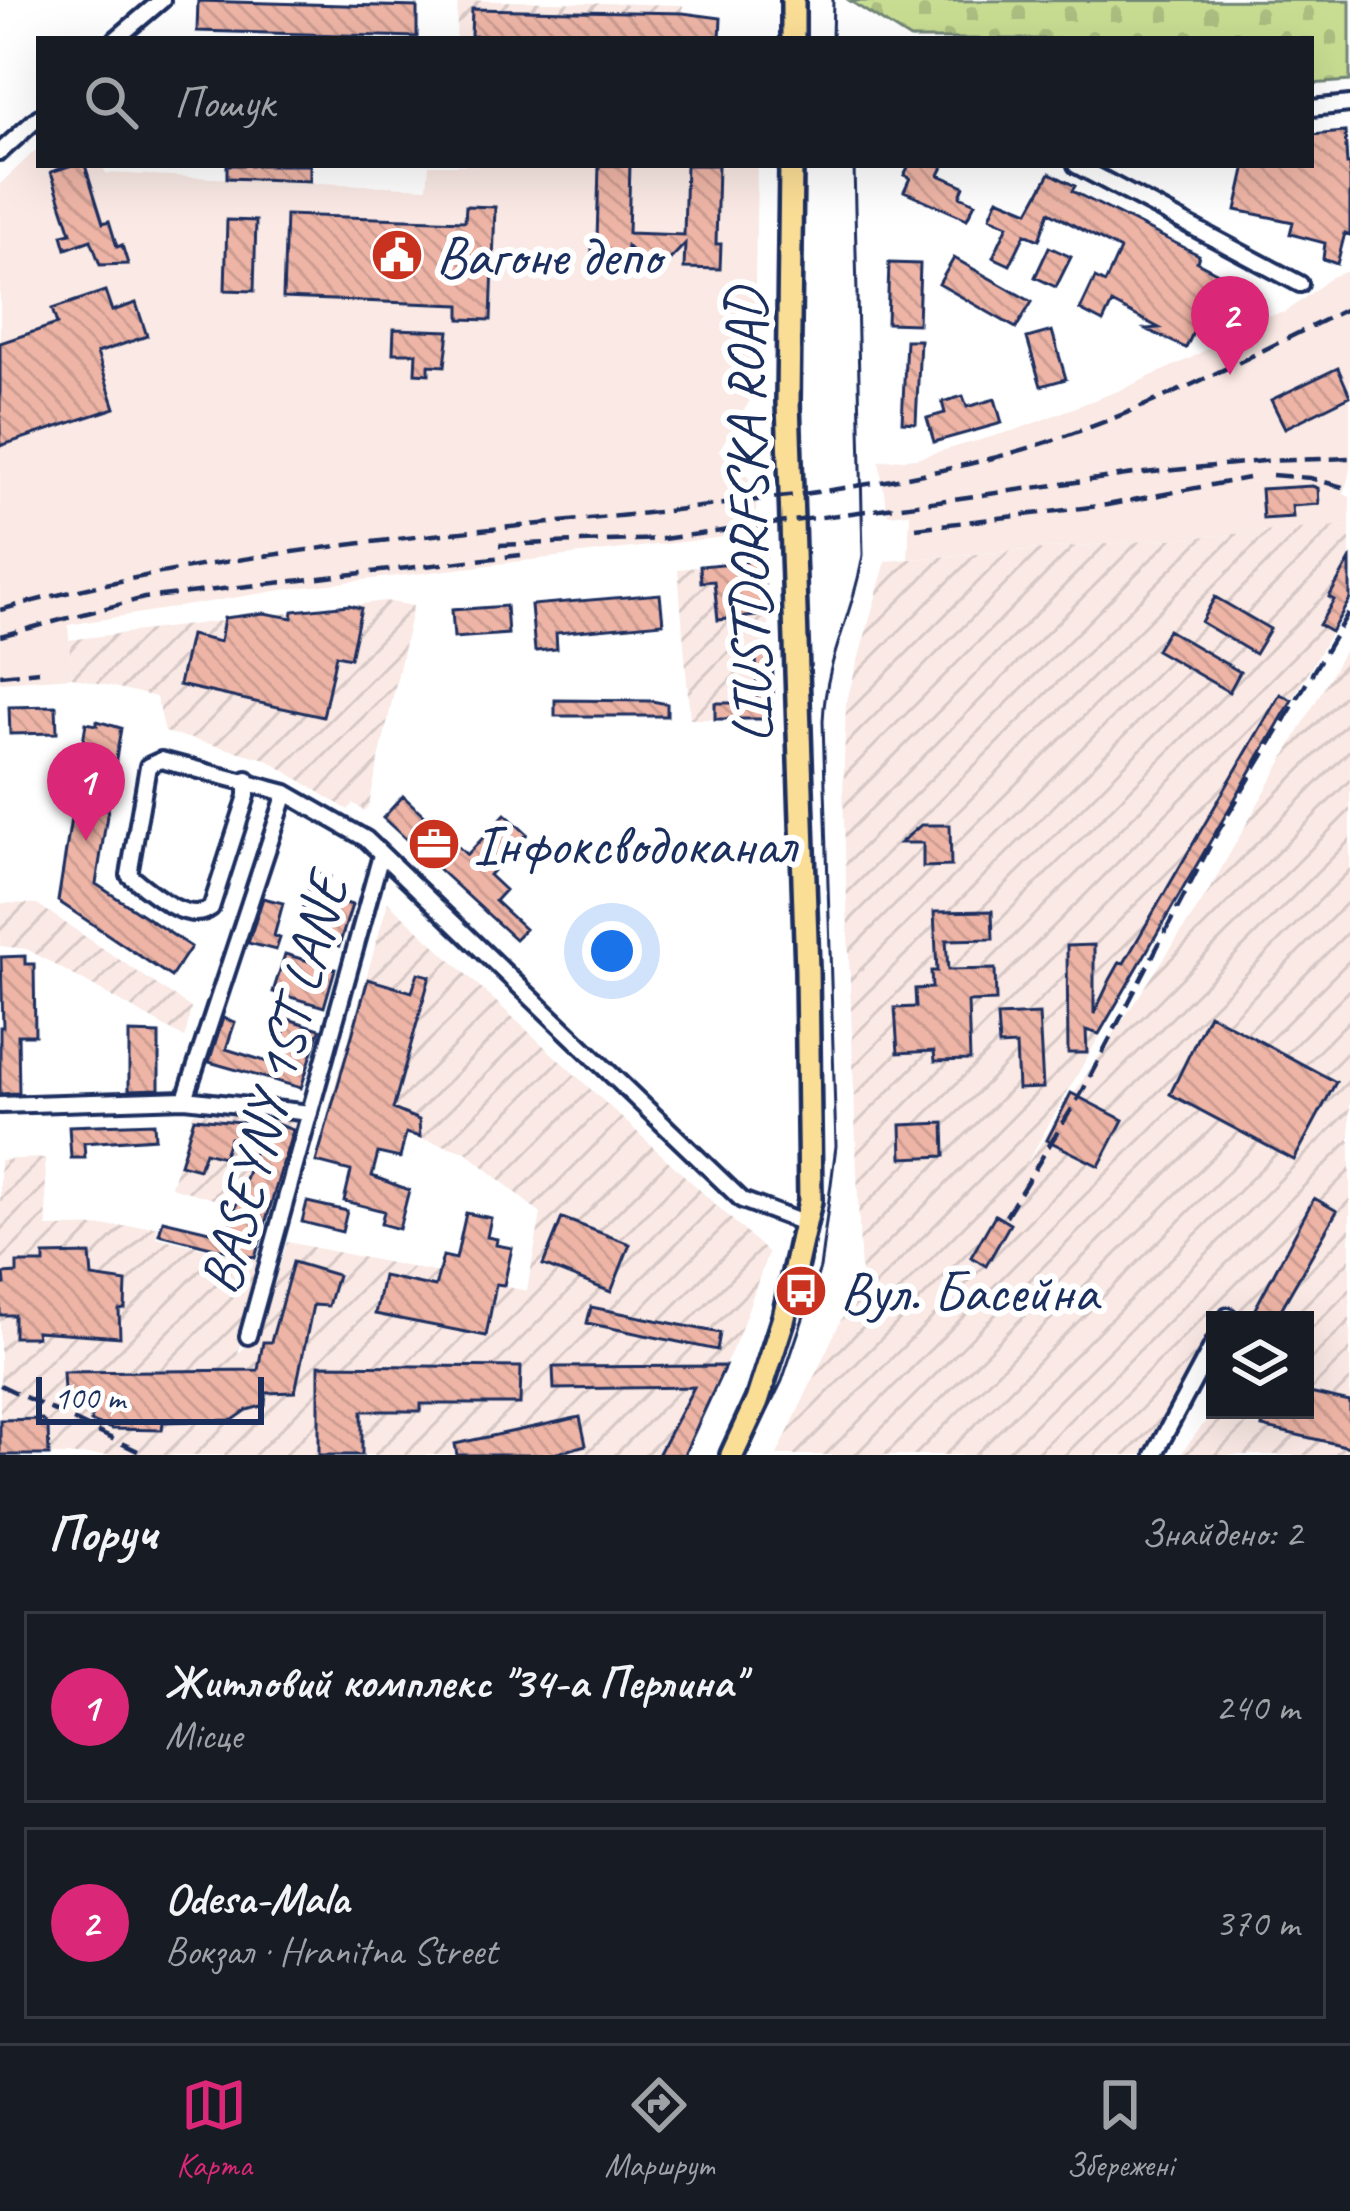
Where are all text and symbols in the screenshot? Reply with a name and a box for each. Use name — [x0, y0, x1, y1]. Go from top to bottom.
search box — [36, 36, 1314, 168]
icon: search — [78, 69, 144, 135]
text: Пошук — [174, 74, 274, 131]
place label: Вагоне депо — [436, 220, 667, 292]
public building icon: Вагоне депо — [369, 227, 425, 283]
pin: 2 — [1191, 276, 1269, 375]
street label: LIUSTDORFSKA ROAD — [708, 283, 788, 744]
pin: 1 — [47, 742, 125, 841]
place label: Інфоксводоканал — [473, 809, 799, 881]
office icon: Інфоксводоканал — [406, 816, 462, 872]
street label: BASEYNY 1ST LANE — [183, 861, 365, 1301]
your location — [582, 921, 642, 981]
place label: Вул. Басейна — [840, 1256, 1102, 1328]
bus stop icon: Вул. Басейна — [773, 1263, 829, 1319]
map controls — [1206, 1311, 1314, 1419]
button: layers — [1206, 1311, 1314, 1419]
scale bar — [36, 1371, 264, 1424]
text: 100 m — [54, 1377, 125, 1419]
text: Поруч — [48, 1501, 157, 1565]
text: Знайдено: 2 — [1141, 1509, 1302, 1558]
text: Житловий комплекс "34-а Перлина" — [165, 1654, 743, 1711]
text: 1 — [81, 1683, 99, 1732]
text: 240 m — [1215, 1683, 1299, 1732]
text: Місце — [165, 1711, 242, 1760]
text: Odesa-Mala — [165, 1870, 349, 1927]
text: 2 — [81, 1899, 99, 1948]
text: 370 m — [1215, 1899, 1299, 1948]
text: Вокзал · Hranitna Street — [165, 1927, 497, 1976]
tab: Карта — [176, 2072, 252, 2186]
tab: Маршрут — [605, 2072, 713, 2186]
tab: Збережені — [1066, 2072, 1174, 2186]

